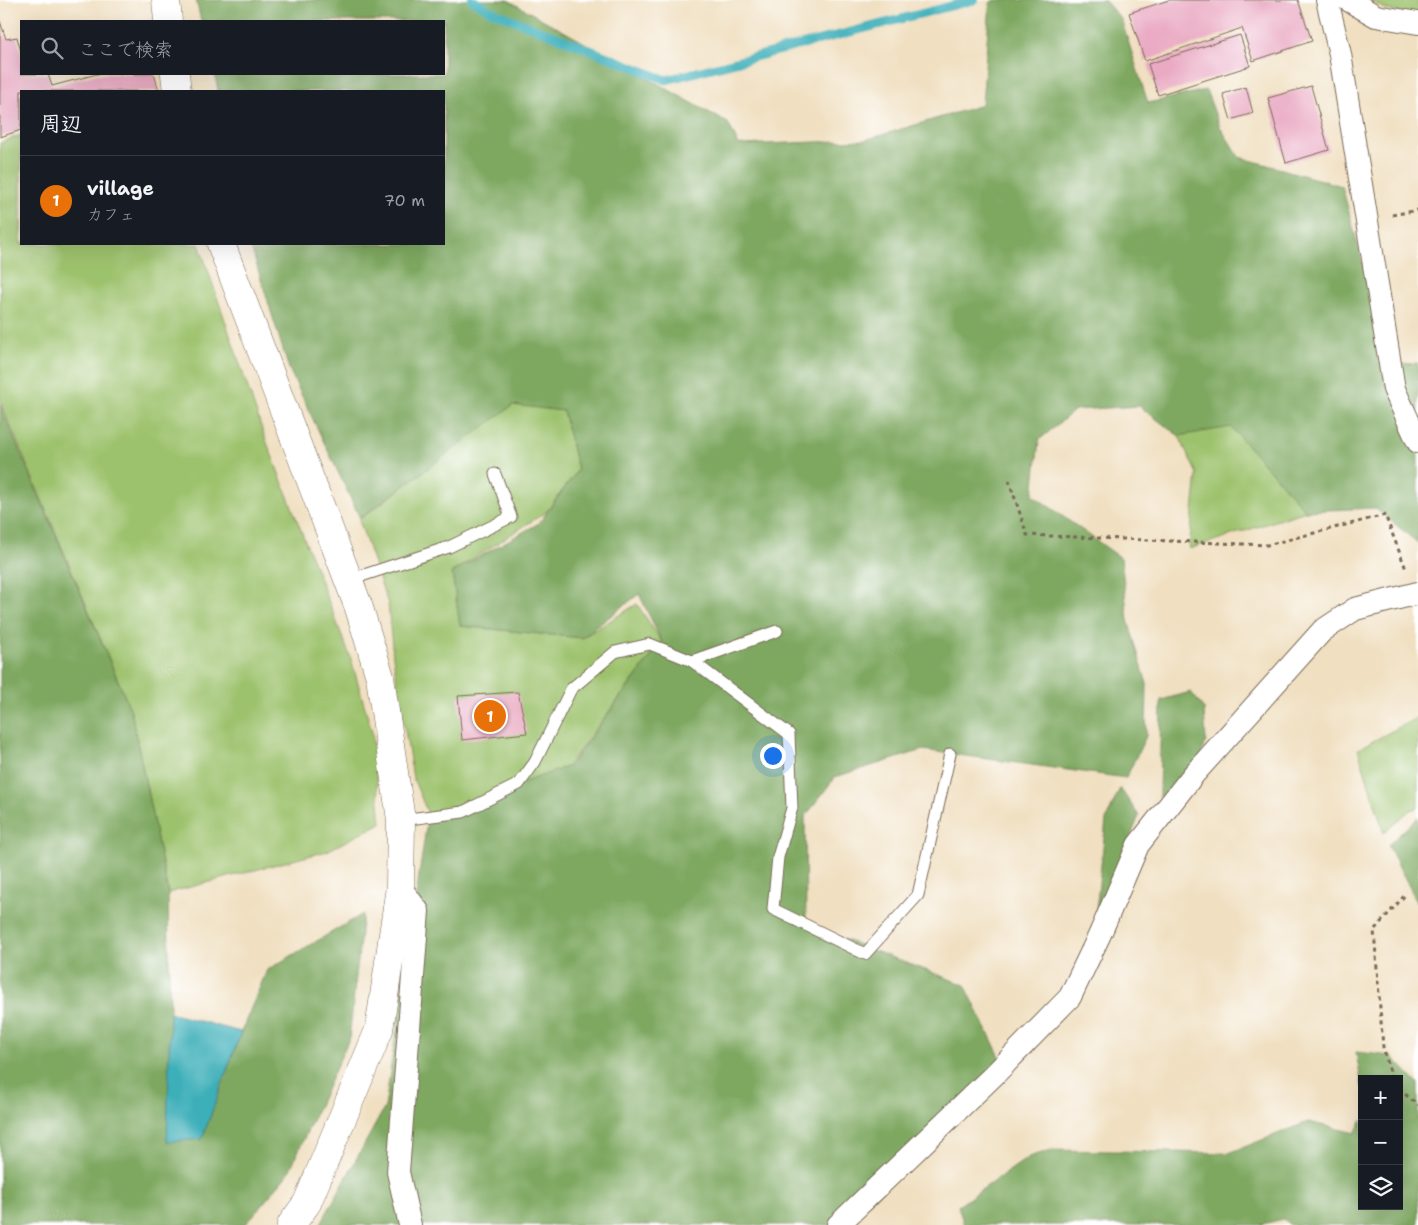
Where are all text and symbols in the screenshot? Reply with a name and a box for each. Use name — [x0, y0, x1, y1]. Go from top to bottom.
search box — [20, 20, 445, 75]
icon: search — [38, 34, 66, 62]
text: ここで検索 — [78, 37, 173, 62]
text: 周辺 — [40, 110, 82, 138]
text: village — [87, 176, 154, 201]
text: 1 — [52, 190, 60, 211]
text: 70 m — [384, 190, 425, 211]
text: カフェ — [87, 204, 135, 225]
pin: 1 — [474, 697, 506, 735]
your location — [760, 743, 786, 769]
map controls — [1358, 1075, 1403, 1210]
button: + — [1358, 1075, 1403, 1120]
button: − — [1358, 1120, 1403, 1165]
button: layers — [1358, 1165, 1403, 1210]

